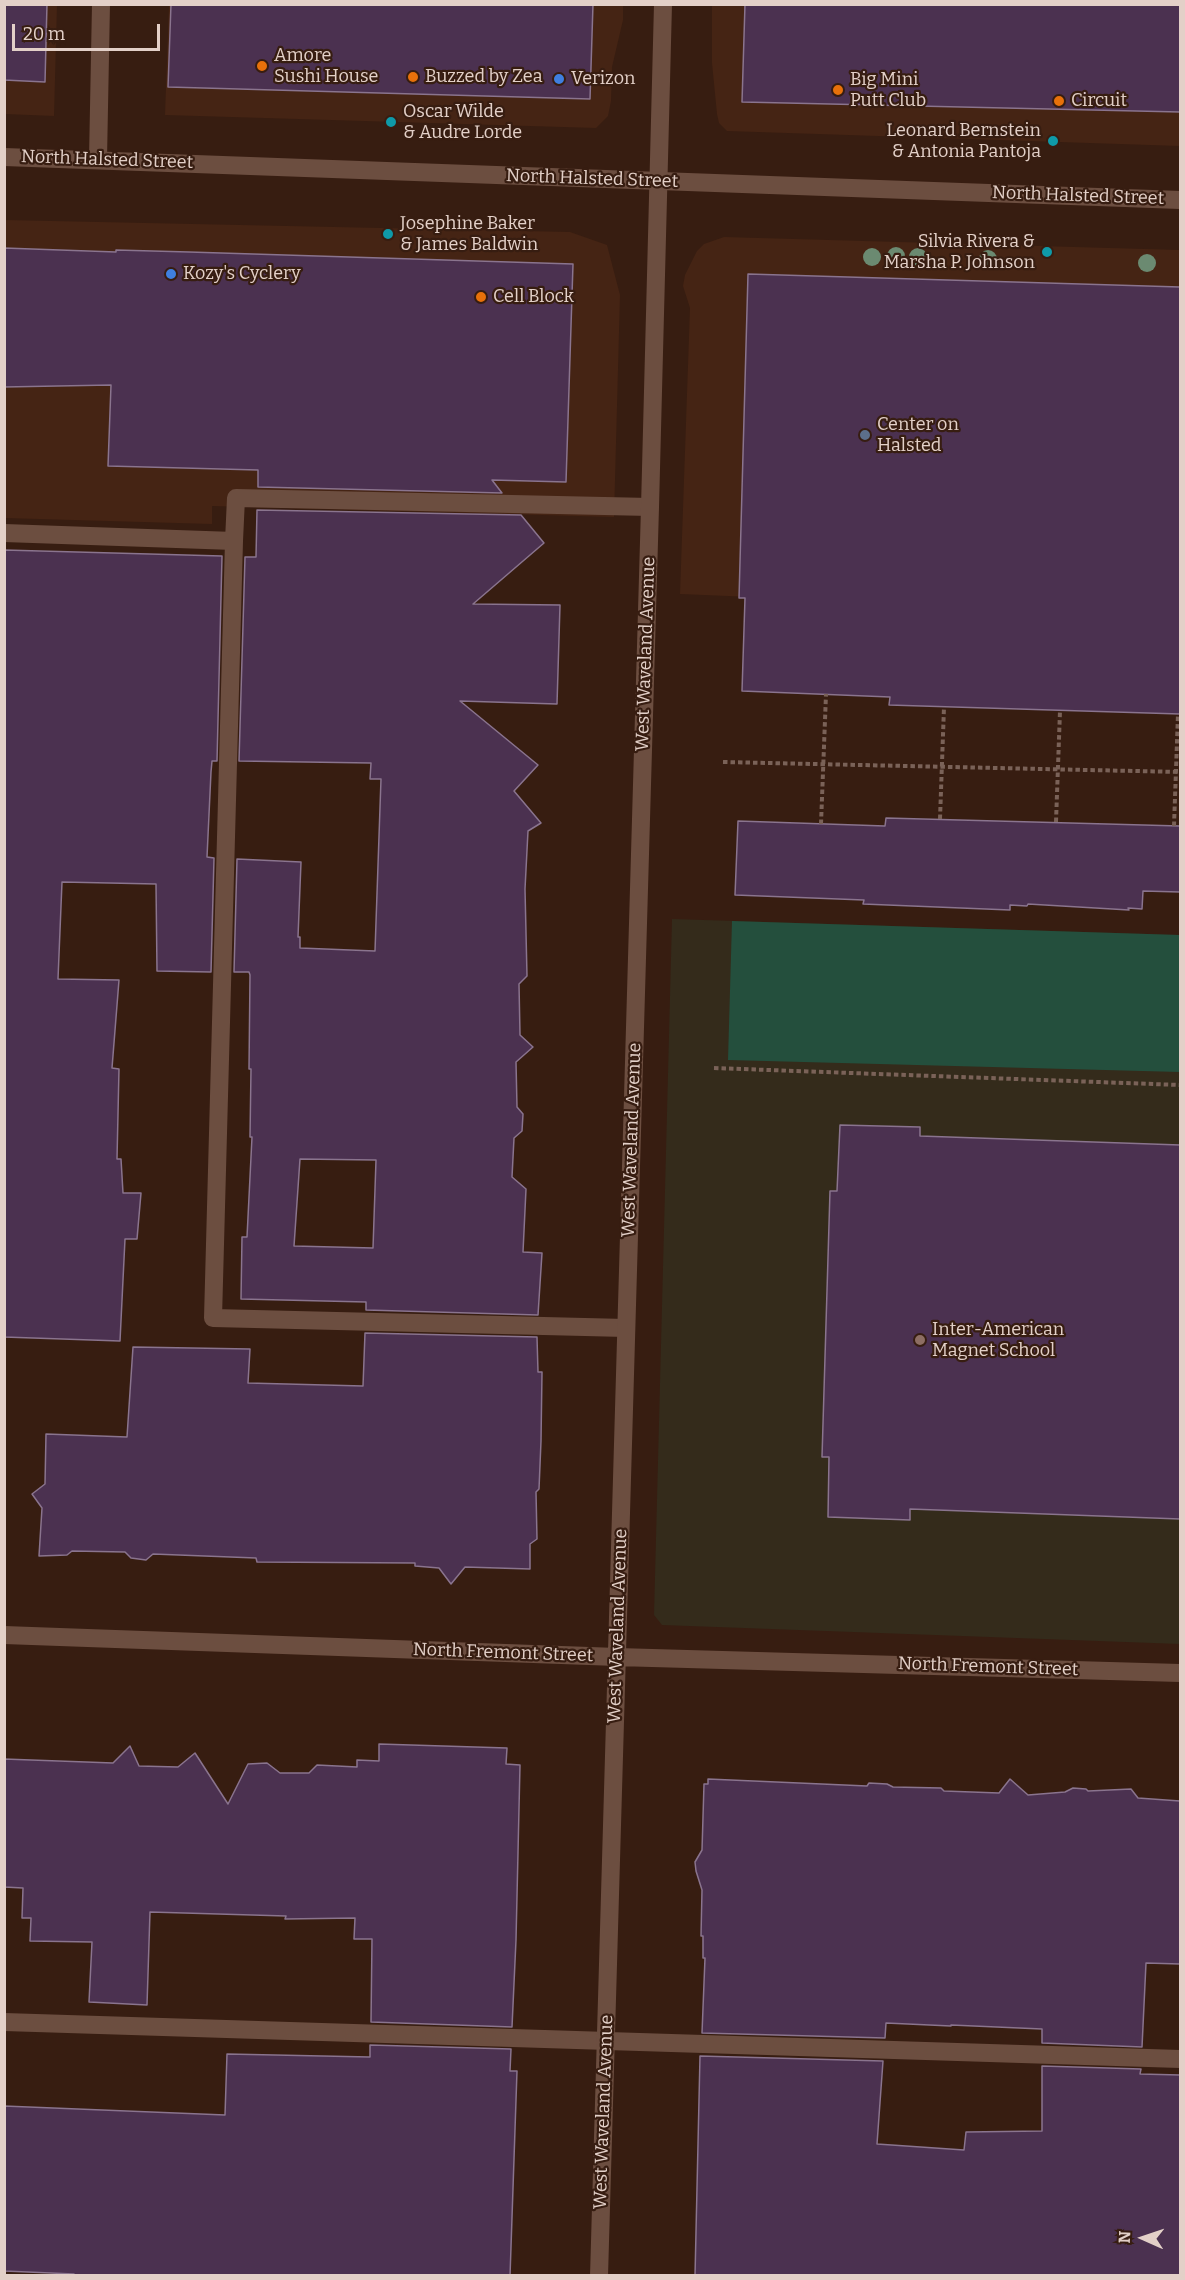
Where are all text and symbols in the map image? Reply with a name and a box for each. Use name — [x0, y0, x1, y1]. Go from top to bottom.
scale bar — [15, 12, 164, 50]
text: 20 m — [23, 23, 65, 45]
place label: Amore Sushi House — [274, 45, 378, 88]
marker: Amore Sushi House — [255, 59, 269, 73]
place label: Buzzed by Zea — [425, 66, 543, 88]
place label: Verizon — [571, 68, 635, 90]
place label: Big Mini Putt Club — [850, 69, 926, 112]
marker: Buzzed by Zea — [406, 70, 420, 84]
marker: Verizon — [552, 72, 566, 86]
marker: Big Mini Putt Club — [831, 83, 845, 97]
place label: Circuit — [1071, 90, 1127, 112]
marker: Circuit — [1052, 94, 1066, 108]
place label: Oscar Wilde & Audre Lorde — [403, 101, 522, 144]
marker: Oscar Wilde & Audre Lorde — [384, 115, 398, 129]
place label: Leonard Bernstein & Antonia Pantoja — [886, 120, 1041, 162]
marker: Leonard Bernstein & Antonia Pantoja — [1046, 134, 1060, 148]
street label: North Halsted Street — [21, 146, 193, 174]
street label: North Halsted Street — [506, 165, 678, 193]
street label: North Halsted Street — [992, 182, 1164, 210]
place label: Josephine Baker & James Baldwin — [400, 213, 538, 256]
marker: Josephine Baker & James Baldwin — [381, 227, 395, 241]
place label: Silvia Rivera & Marsha P. Johnson — [884, 231, 1035, 274]
marker: Silvia Rivera & Marsha P. Johnson — [1040, 245, 1054, 259]
place label: Kozy's Cyclery — [183, 263, 301, 285]
marker: Kozy's Cyclery — [164, 267, 178, 281]
place label: Cell Block — [493, 286, 574, 308]
marker: Cell Block — [474, 290, 488, 304]
place label: Center on Halsted — [877, 414, 959, 456]
marker: Center on Halsted — [858, 428, 872, 442]
street label: West Waveland Avenue — [632, 556, 660, 752]
street label: West Waveland Avenue — [618, 1042, 646, 1238]
place label: Inter-American Magnet School — [932, 1319, 1064, 1362]
marker: Inter-American Magnet School — [913, 1333, 927, 1347]
street label: West Waveland Avenue — [604, 1528, 632, 1724]
street label: North Fremont Street — [412, 1639, 594, 1667]
street label: North Fremont Street — [897, 1653, 1079, 1681]
street label: West Waveland Avenue — [590, 2014, 618, 2210]
north arrow — [1113, 2208, 1173, 2268]
text: N — [1115, 2230, 1134, 2244]

